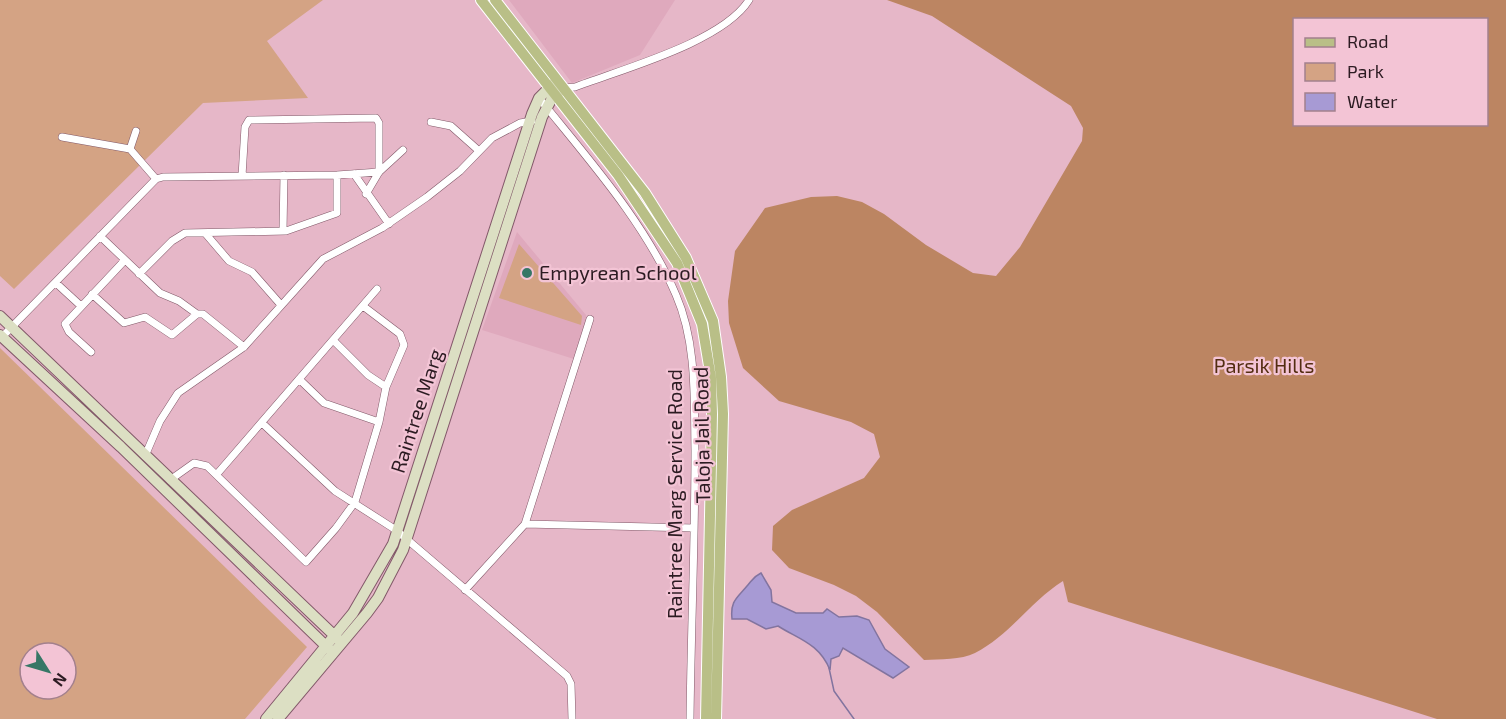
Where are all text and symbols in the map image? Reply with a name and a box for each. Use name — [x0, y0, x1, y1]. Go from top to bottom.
legend — [1293, 18, 1488, 126]
text: Road — [1347, 30, 1388, 52]
text: Park — [1347, 60, 1384, 82]
text: Water — [1347, 90, 1397, 112]
place label: Empyrean School — [539, 260, 697, 284]
marker: Empyrean School — [520, 266, 534, 280]
street label: Raintree Marg — [385, 346, 447, 476]
park label: Parsik Hills — [1214, 353, 1314, 377]
street label: Taloja Jail Road — [688, 366, 714, 504]
street label: Raintree Marg Service Road — [662, 369, 686, 619]
north arrow — [18, 641, 78, 701]
text: N — [49, 670, 71, 691]

